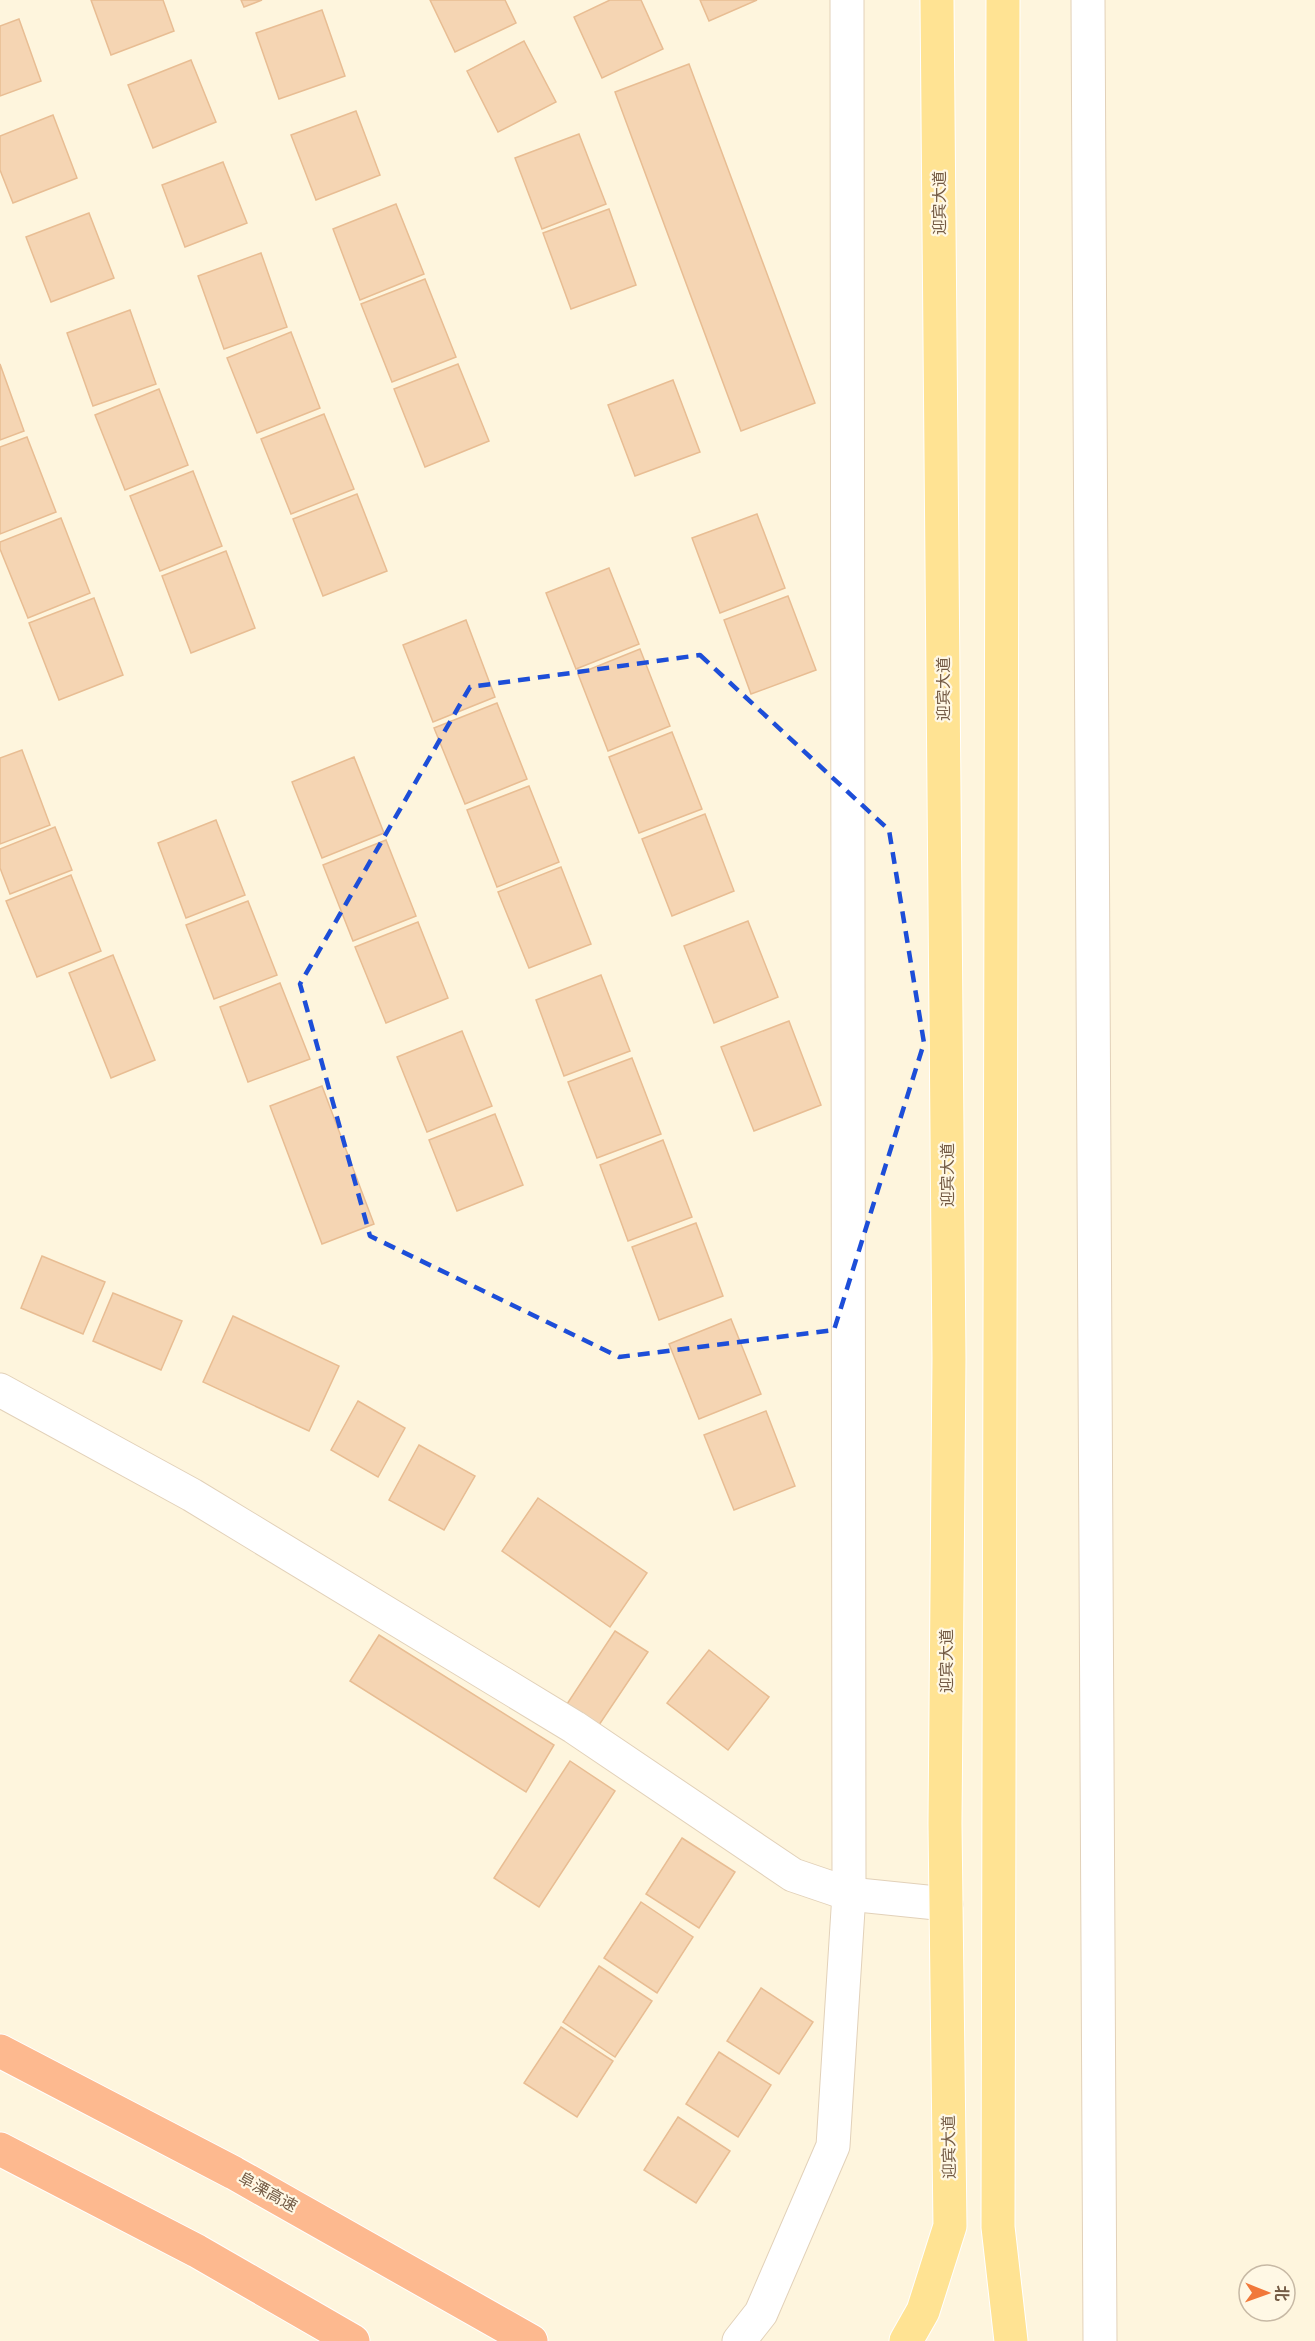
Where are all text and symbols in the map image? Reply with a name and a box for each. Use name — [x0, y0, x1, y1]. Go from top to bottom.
street label: 迎宾大道 — [930, 171, 949, 235]
street label: 迎宾大道 — [934, 657, 953, 721]
street label: 迎宾大道 — [938, 1143, 957, 1207]
street label: 迎宾大道 — [937, 1629, 956, 1693]
street label: 迎宾大道 — [939, 2115, 959, 2179]
street label: 阜溧高速 — [235, 2168, 301, 2216]
north arrow — [1237, 2263, 1297, 2323]
text: 北 — [1272, 2285, 1291, 2301]

